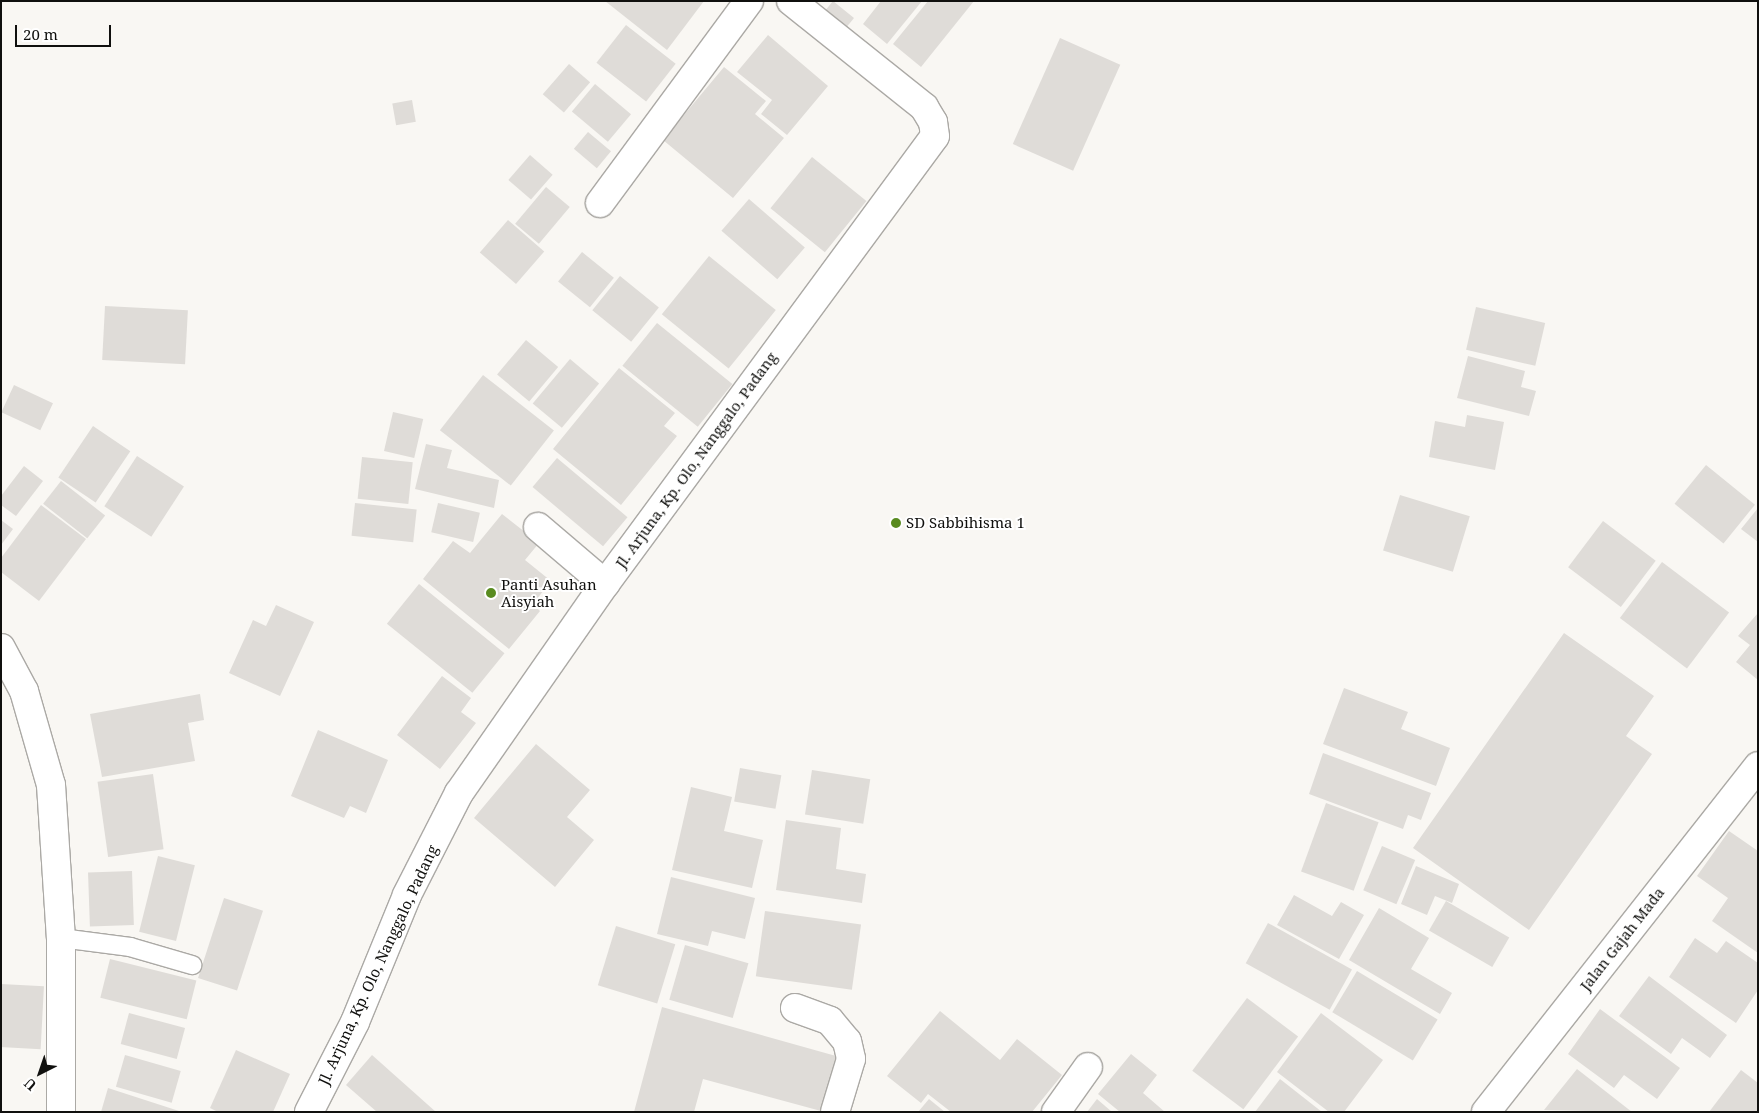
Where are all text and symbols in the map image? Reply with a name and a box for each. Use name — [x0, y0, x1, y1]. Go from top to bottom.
scale bar — [18, 15, 114, 47]
text: 20 m — [23, 24, 58, 44]
street label: Jl. Arjuna, Kp. Olo, Nanggalo, Padang — [612, 349, 780, 571]
place label: SD Sabbihisma 1 — [906, 514, 1025, 532]
marker: SD Sabbihisma 1 — [890, 517, 902, 529]
place label: Panti Asuhan Aisyiah — [501, 575, 597, 610]
marker: Panti Asuhan Aisyiah — [485, 587, 497, 599]
street label: Jl. Arjuna, Kp. Olo, Nanggalo, Padang — [314, 842, 442, 1088]
street label: Jalan Gajah Mada — [1576, 884, 1668, 994]
north arrow — [15, 1048, 65, 1098]
text: U — [20, 1074, 40, 1095]

